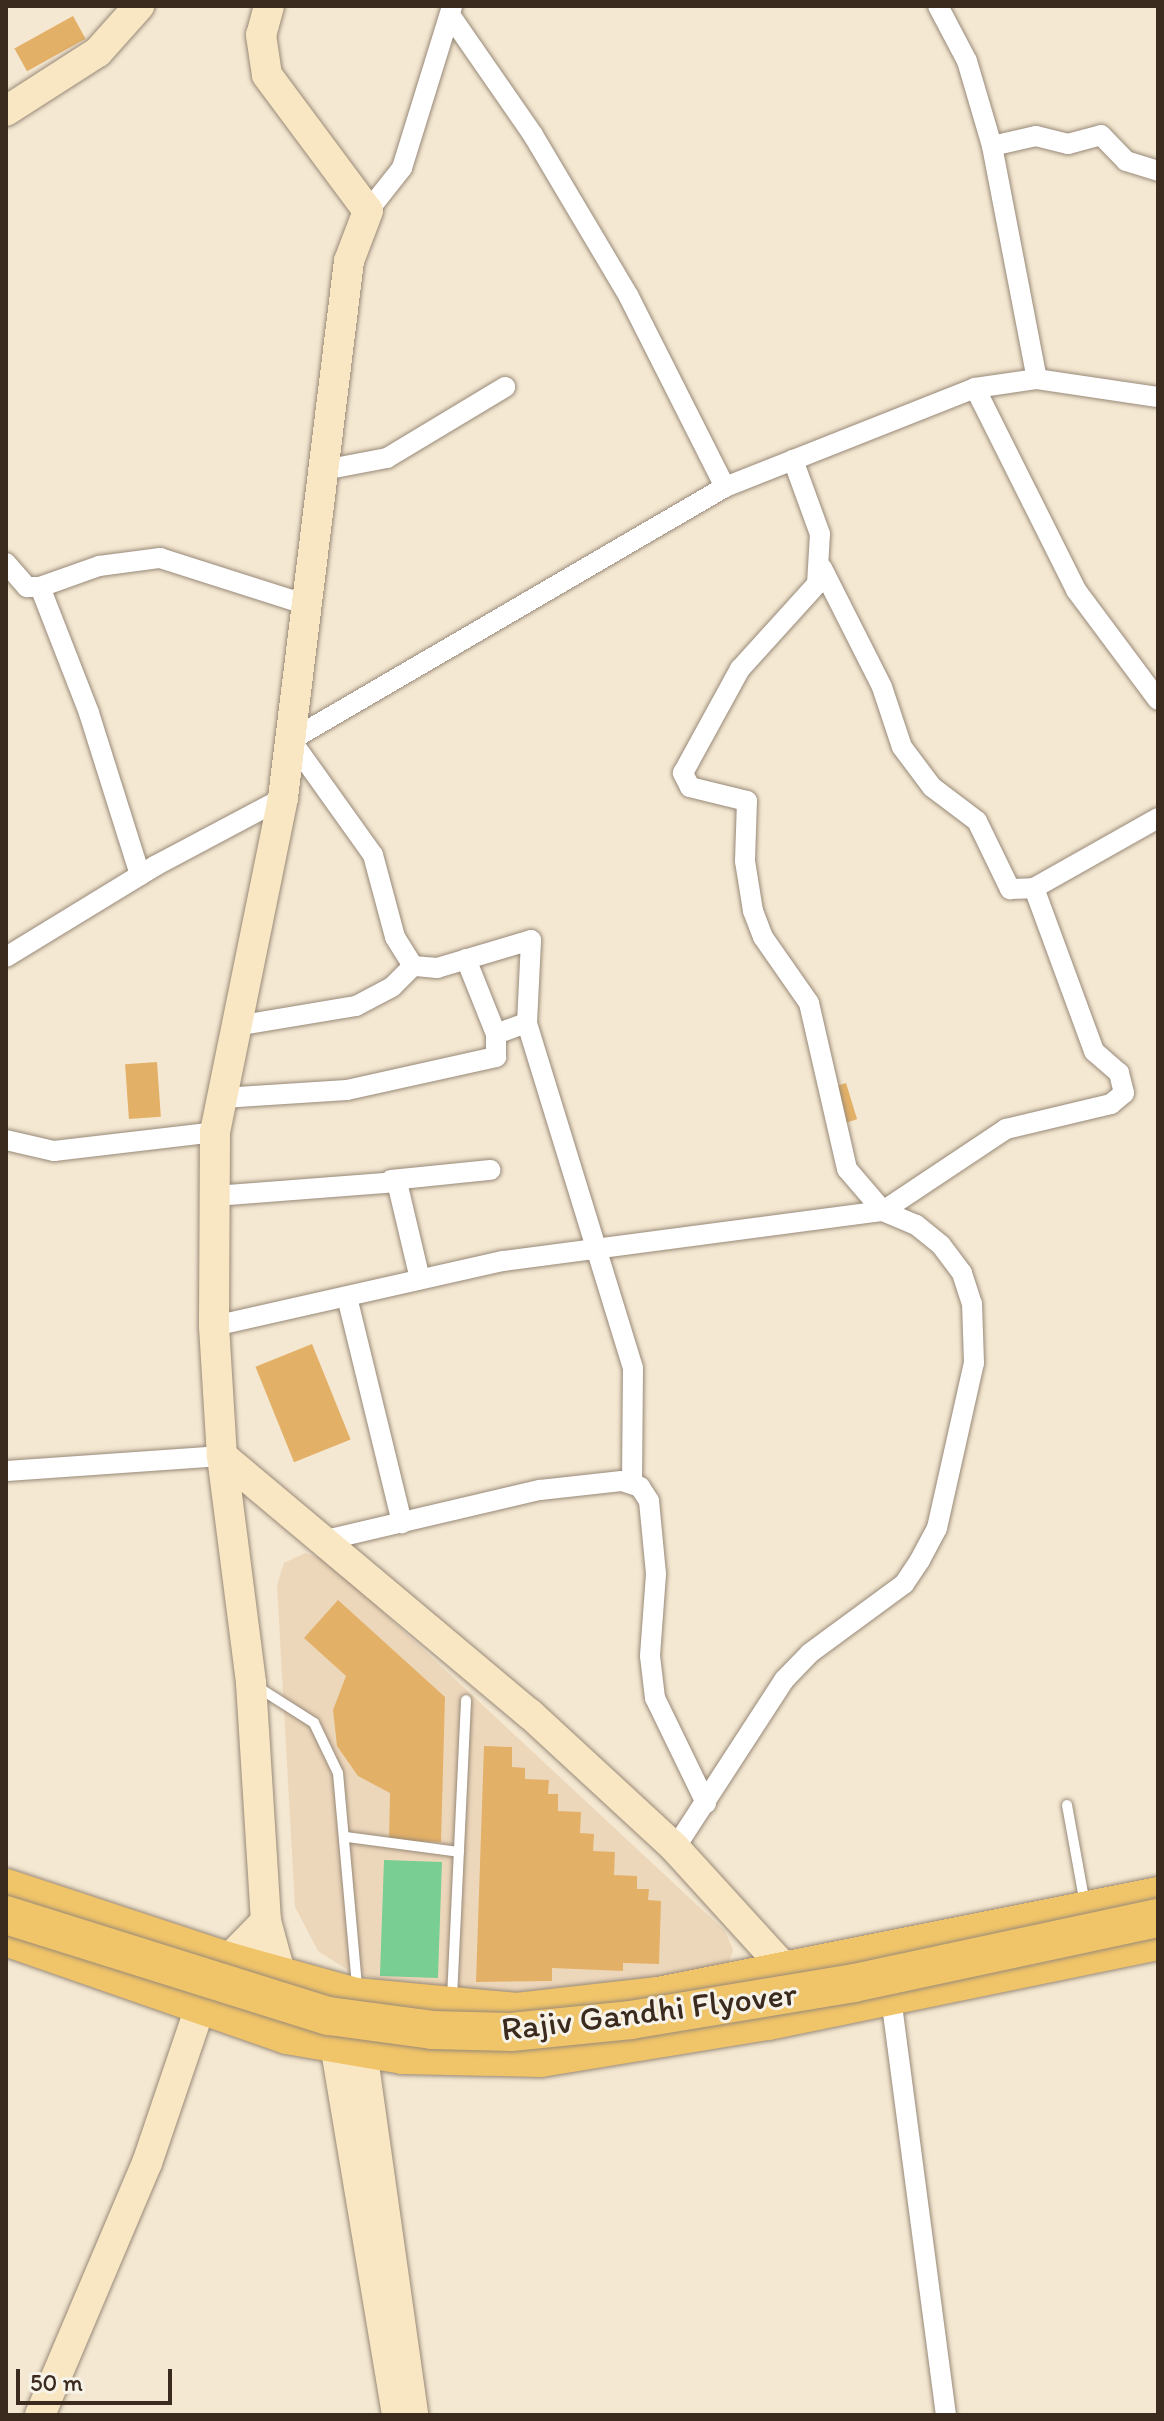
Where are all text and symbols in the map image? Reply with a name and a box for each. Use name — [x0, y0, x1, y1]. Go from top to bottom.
street label: Rajiv Gandhi Flyover — [499, 1973, 799, 2049]
scale bar — [20, 2353, 176, 2403]
text: 50 m — [30, 2368, 83, 2397]

